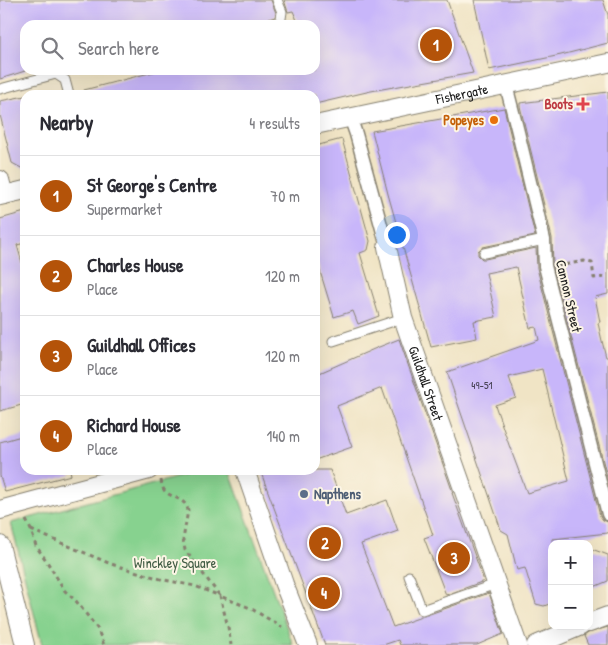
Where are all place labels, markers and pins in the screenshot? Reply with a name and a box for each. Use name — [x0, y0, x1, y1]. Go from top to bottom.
pin: 1 — [420, 26, 452, 64]
place label: Boots — [544, 94, 574, 113]
marker: Boots — [577, 98, 589, 110]
place label: Popeyes — [443, 110, 485, 131]
marker: Popeyes — [488, 114, 500, 126]
place label: Napthens — [314, 484, 362, 505]
marker: Napthens — [298, 488, 310, 500]
pin: 2 — [309, 524, 341, 562]
pin: 3 — [438, 539, 470, 577]
pin: 4 — [308, 574, 340, 612]

